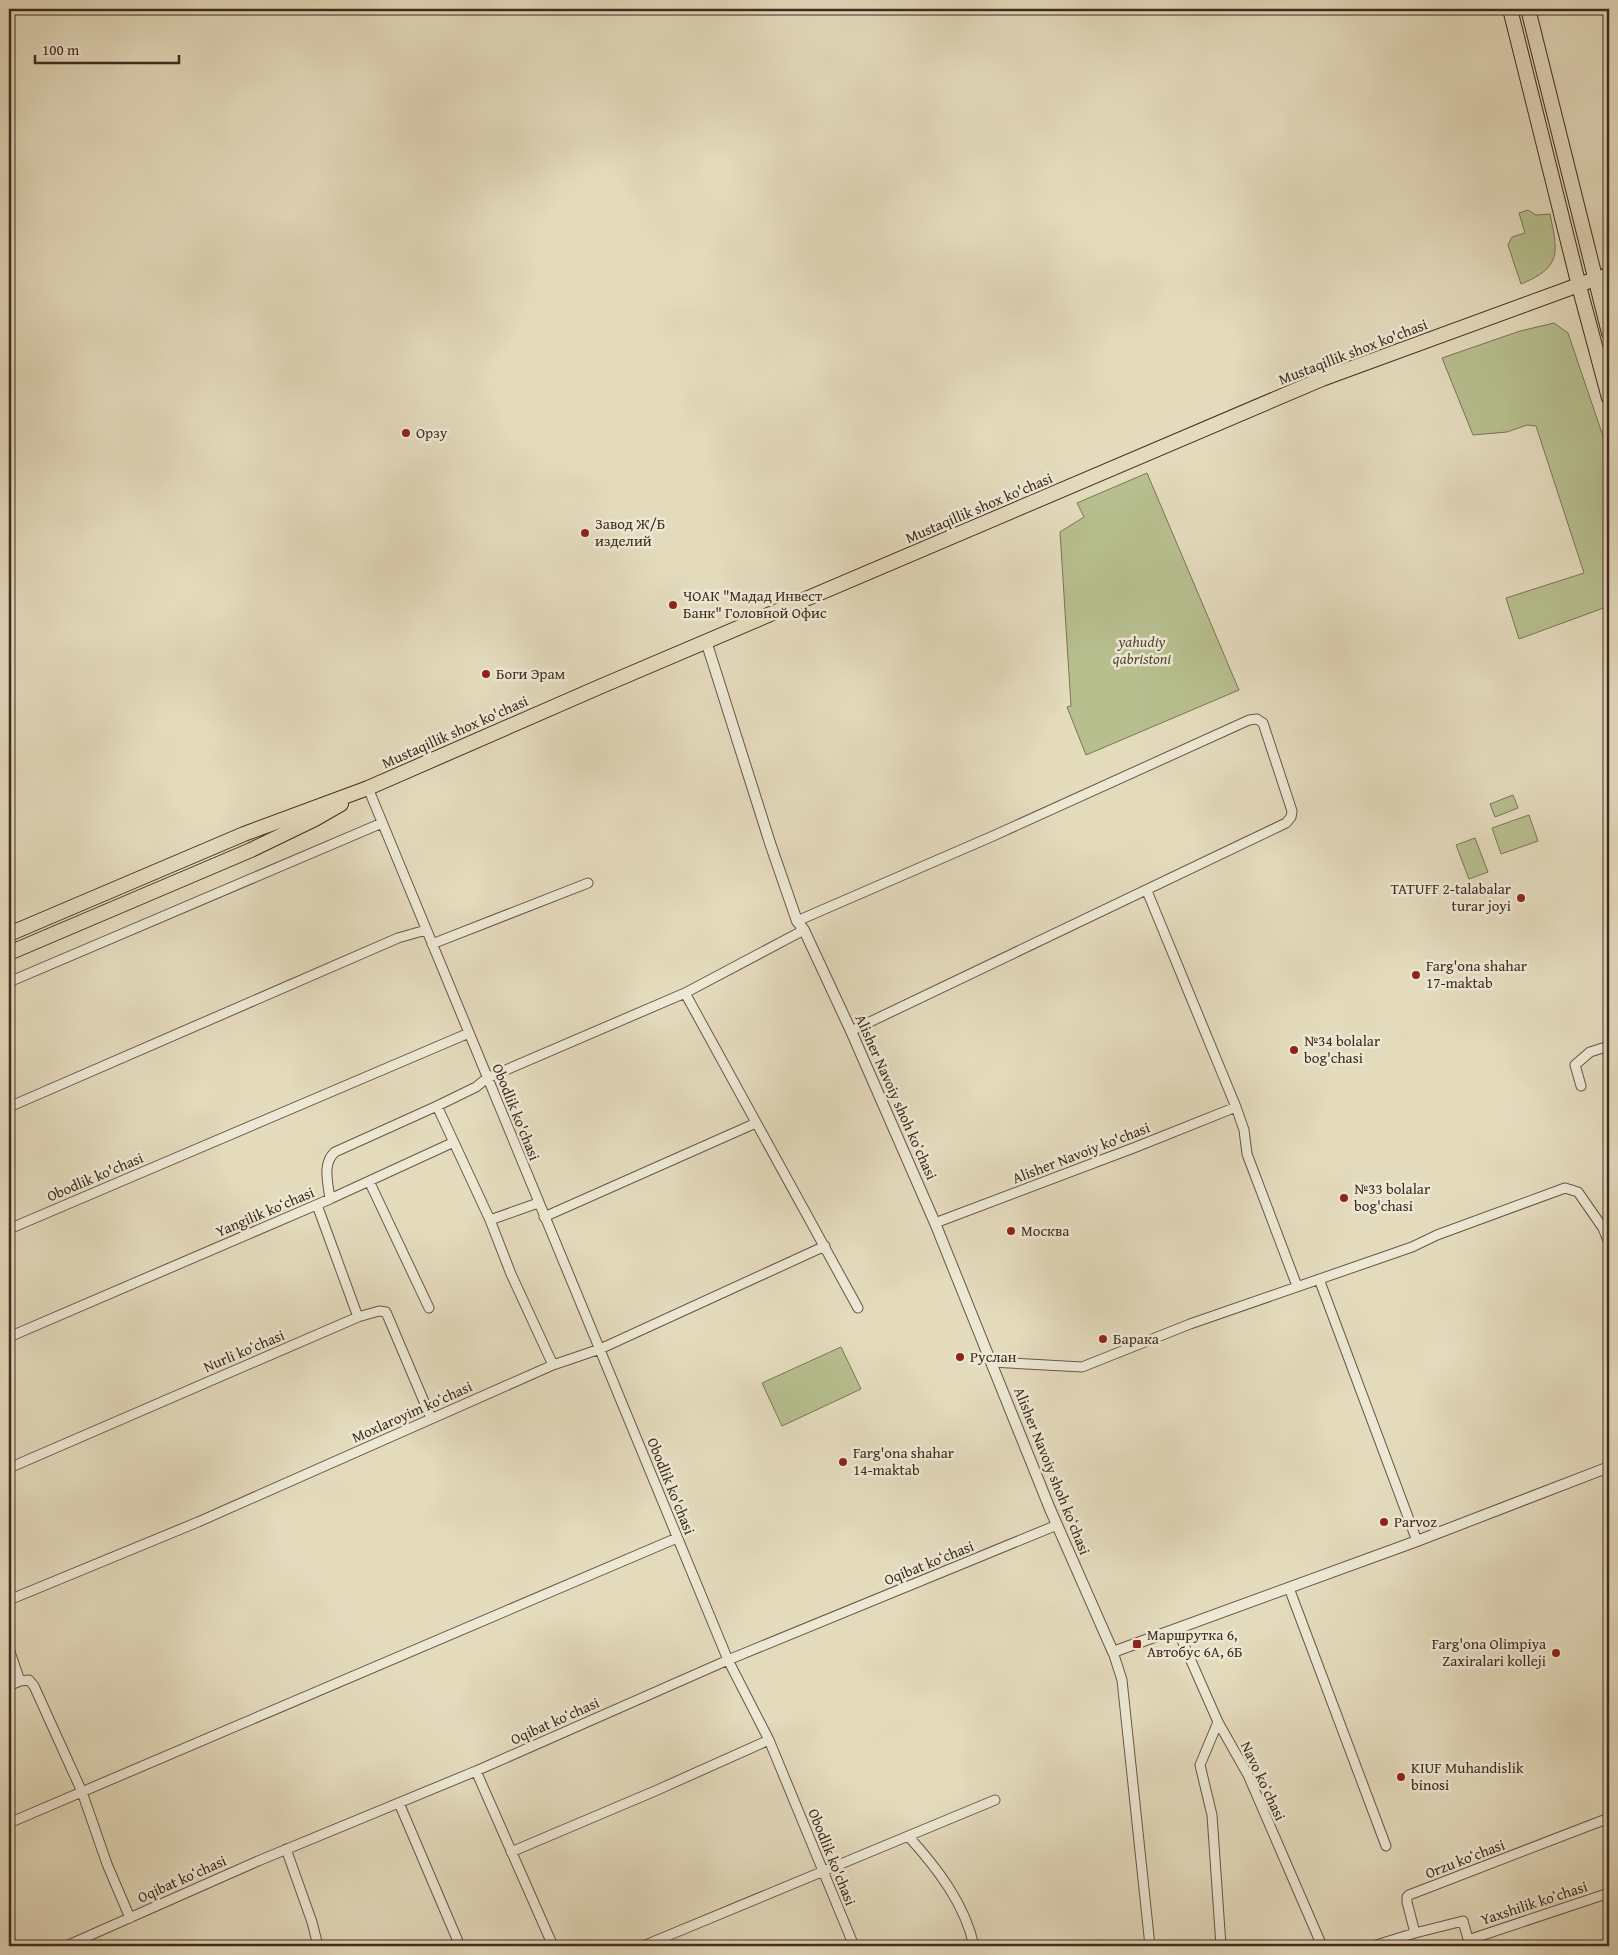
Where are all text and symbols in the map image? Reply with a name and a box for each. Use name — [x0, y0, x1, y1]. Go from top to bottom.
scale bar — [35, 32, 179, 64]
text: 100 m — [42, 39, 80, 60]
street label: Mustaqillik shox ko'chasi — [1275, 313, 1430, 390]
place label: Орзу — [416, 422, 448, 443]
marker: Орзу — [400, 427, 412, 439]
street label: Mustaqillik shox ko'chasi — [902, 467, 1056, 548]
place label: Завод Ж/Б изделий — [595, 513, 665, 551]
marker: Завод Ж/Б изделий — [579, 527, 591, 539]
place label: ЧОАК "Мадад Инвест Банк" Головной Офис — [683, 585, 827, 623]
marker: ЧОАК "Мадад Инвест Банк" Головной Офис — [667, 599, 679, 611]
park label: yahudiy qabristoni — [1113, 631, 1171, 669]
place label: Боги Эрам — [496, 663, 566, 684]
marker: Боги Эрам — [480, 668, 492, 680]
street label: Mustaqillik shox ko'chasi — [378, 690, 531, 773]
place label: TATUFF 2-talabalar turar joyi — [1390, 878, 1511, 916]
marker: TATUFF 2-talabalar turar joyi — [1515, 892, 1527, 904]
place label: Farg'ona shahar 17-maktab — [1426, 955, 1527, 993]
marker: Farg'ona shahar 17-maktab — [1410, 969, 1422, 981]
street label: Alisher Navoiy shoh koʻchasi — [850, 1011, 942, 1183]
place label: №34 bolalar bog'chasi — [1304, 1030, 1380, 1068]
marker: №34 bolalar bog'chasi — [1288, 1044, 1300, 1056]
street label: Obodlik ko'chasi — [487, 1060, 545, 1163]
street label: Alisher Navoiy ko'chasi — [1009, 1117, 1153, 1188]
street label: Obodlik ko'chasi — [43, 1147, 146, 1206]
place label: №33 bolalar bog'chasi — [1354, 1178, 1430, 1216]
street label: Yangilik koʻchasi — [212, 1181, 317, 1242]
marker: №33 bolalar bog'chasi — [1338, 1192, 1350, 1204]
place label: Москва — [1021, 1220, 1070, 1241]
marker: Москва — [1005, 1225, 1017, 1237]
street label: Nurli koʻchasi — [200, 1324, 288, 1377]
place label: Барака — [1113, 1328, 1160, 1349]
marker: Барака — [1097, 1333, 1109, 1345]
place label: Руслан — [970, 1346, 1017, 1367]
marker: Руслан — [954, 1351, 966, 1363]
street label: Moxlaroyim koʻchasi — [348, 1376, 475, 1448]
street label: Alisher Navoiy shoh koʻchasi — [1009, 1384, 1096, 1558]
street label: Obodlik ko'chasi — [642, 1434, 700, 1537]
place label: Farg'ona shahar 14-maktab — [853, 1442, 954, 1480]
marker: Farg'ona shahar 14-maktab — [837, 1456, 849, 1468]
place label: Parvoz — [1394, 1511, 1437, 1532]
marker: Parvoz — [1378, 1516, 1390, 1528]
street label: Oqibat koʻchasi — [881, 1535, 977, 1590]
place label: Маршрутка 6, Автобус 6А, 6Б — [1147, 1624, 1243, 1662]
place label: Farg'ona Olimpiya Zaxiralari kolleji — [1432, 1633, 1546, 1671]
marker: Маршрутка 6, Автобус 6А, 6Б — [1131, 1638, 1143, 1650]
marker: Farg'ona Olimpiya Zaxiralari kolleji — [1550, 1647, 1562, 1659]
street label: Oqibat koʻchasi — [507, 1692, 603, 1749]
street label: Navo koʻchasi — [1236, 1738, 1291, 1824]
place label: KIUF Muhandislik binosi — [1411, 1757, 1524, 1795]
marker: KIUF Muhandislik binosi — [1395, 1771, 1407, 1783]
street label: Obodlik ko'chasi — [803, 1805, 861, 1908]
street label: Orzu koʻchasi — [1422, 1834, 1508, 1883]
street label: Oqibat koʻchasi — [134, 1850, 230, 1907]
street label: Yaxshilik koʻchasi — [1478, 1875, 1590, 1930]

